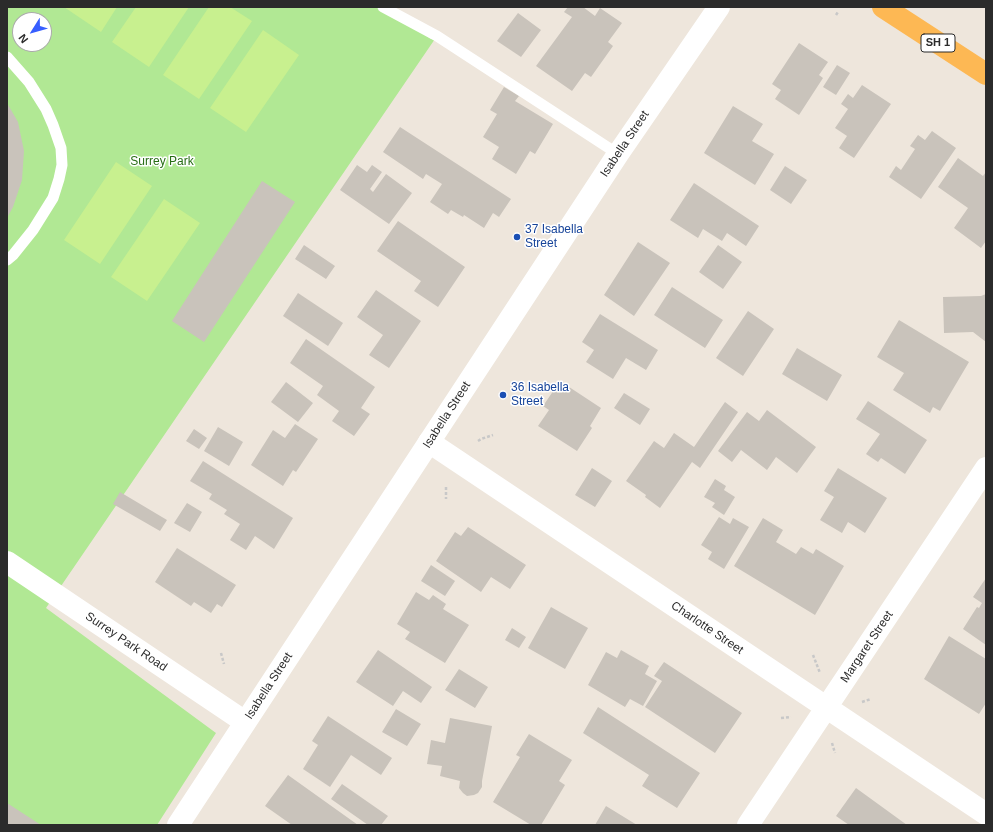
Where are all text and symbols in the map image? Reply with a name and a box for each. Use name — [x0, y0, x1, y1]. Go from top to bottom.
north arrow — [12, 12, 52, 52]
text: N — [16, 32, 30, 45]
road number: SH 1 — [921, 34, 955, 52]
street label: Isabella Street — [598, 108, 652, 180]
park label: Surrey Park — [130, 155, 194, 169]
place label: 37 Isabella Street — [525, 223, 583, 251]
marker: 37 Isabella Street — [512, 232, 522, 242]
street label: Isabella Street — [420, 379, 474, 451]
place label: 36 Isabella Street — [511, 381, 569, 409]
marker: 36 Isabella Street — [498, 390, 508, 400]
street label: Charlotte Street — [668, 599, 746, 657]
street label: Margaret Street — [838, 608, 896, 686]
street label: Surrey Park Road — [82, 609, 170, 675]
street label: Isabella Street — [242, 650, 296, 722]

